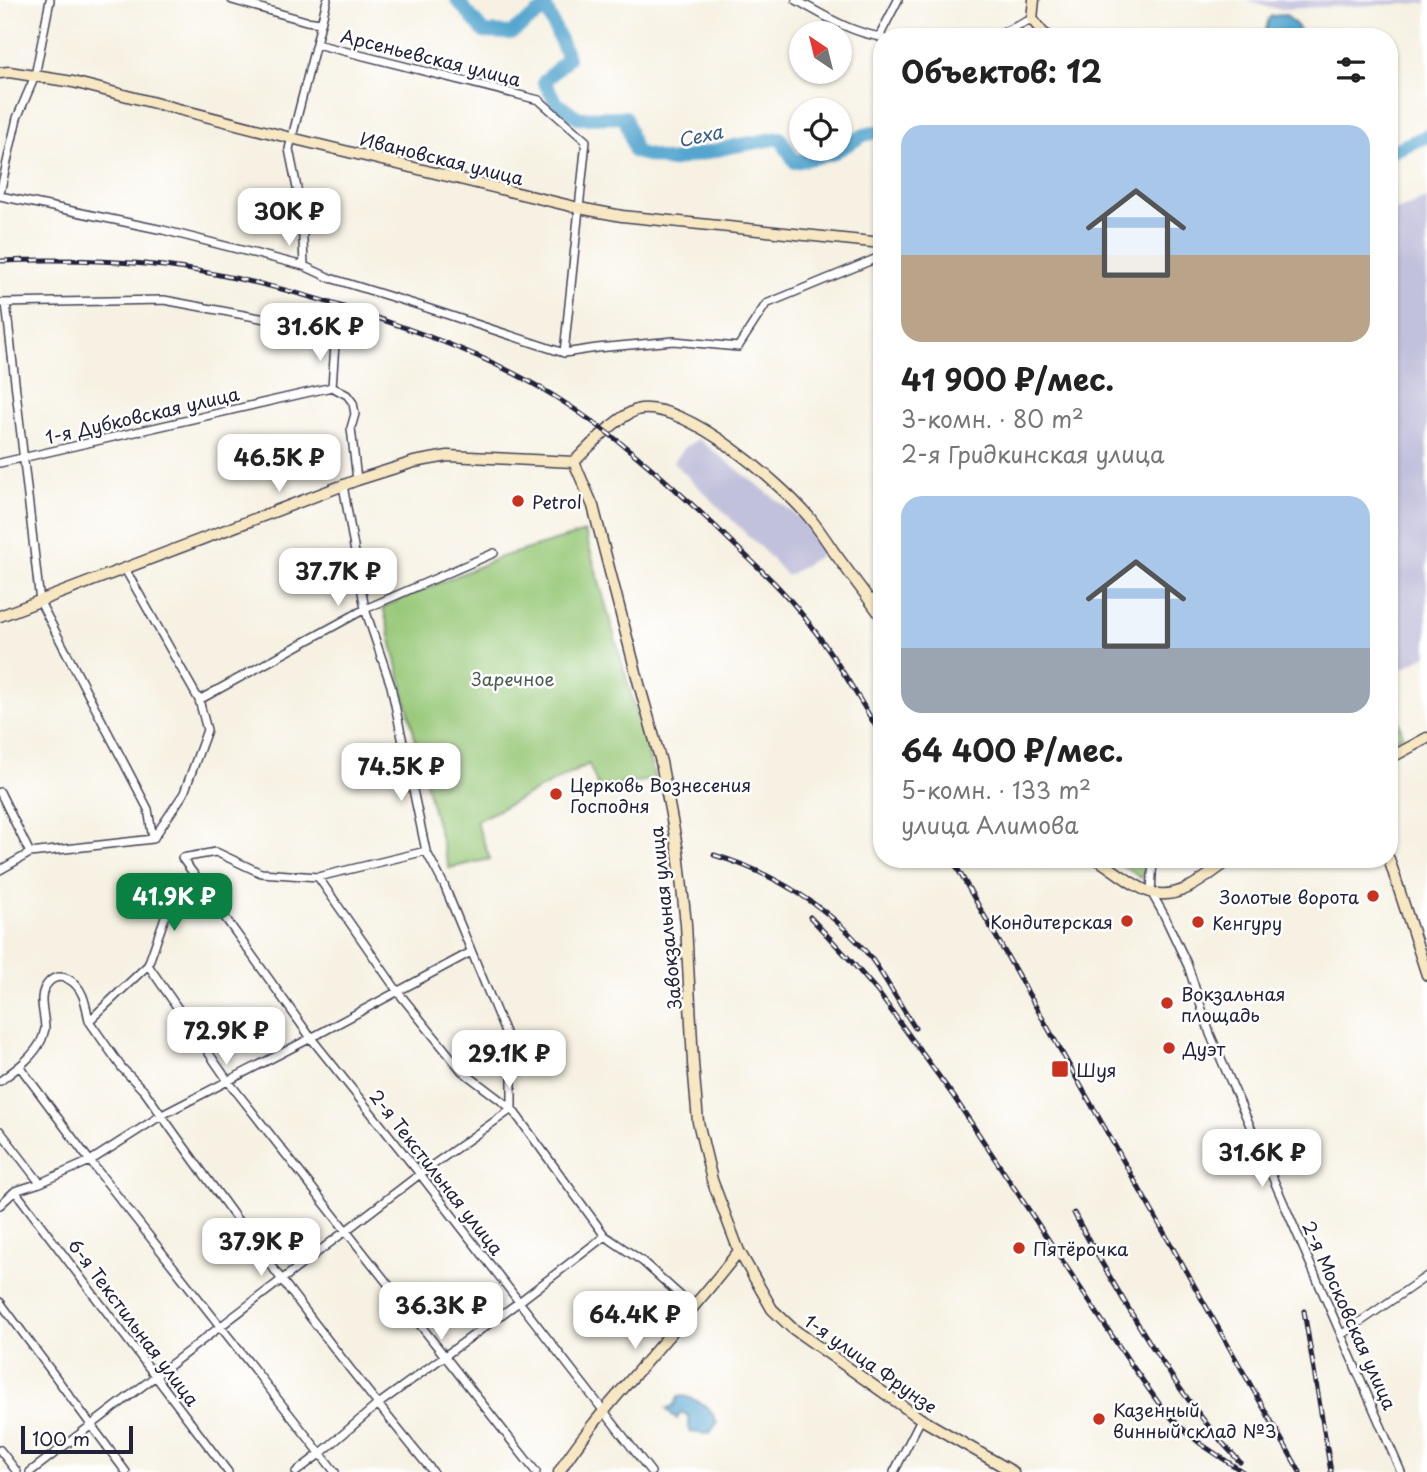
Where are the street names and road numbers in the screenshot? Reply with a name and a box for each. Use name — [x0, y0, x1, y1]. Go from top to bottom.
street label: Арсеньевская улица — [338, 22, 525, 93]
street label: Ивановская улица — [357, 125, 527, 192]
street label: 1-я Дубковская улица — [42, 379, 242, 450]
street label: Завокзальная улица — [642, 825, 688, 1011]
street label: 2-я Текстильная улица — [364, 1083, 511, 1261]
street label: 2-я Московская улица — [1296, 1216, 1404, 1414]
street label: 6-я Текстильная улица — [62, 1232, 207, 1412]
street label: 1-я улица Фрунзе — [799, 1307, 943, 1419]

